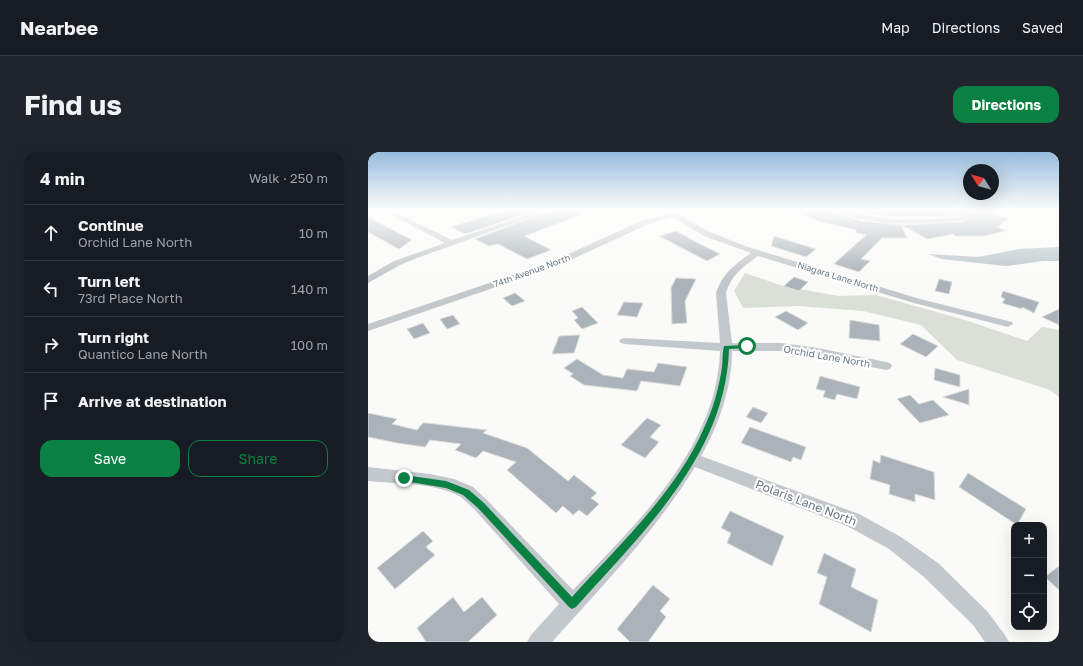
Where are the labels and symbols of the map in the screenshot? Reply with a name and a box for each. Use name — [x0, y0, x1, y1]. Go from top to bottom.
north arrow — [963, 164, 999, 200]
street label: 74th Avenue North — [492, 252, 572, 290]
street label: Niagara Lane North — [796, 259, 880, 294]
route start — [738, 337, 756, 355]
street label: Orchid Lane North — [783, 342, 871, 370]
route end — [395, 469, 413, 487]
street label: Polaris Lane North — [753, 476, 859, 529]

